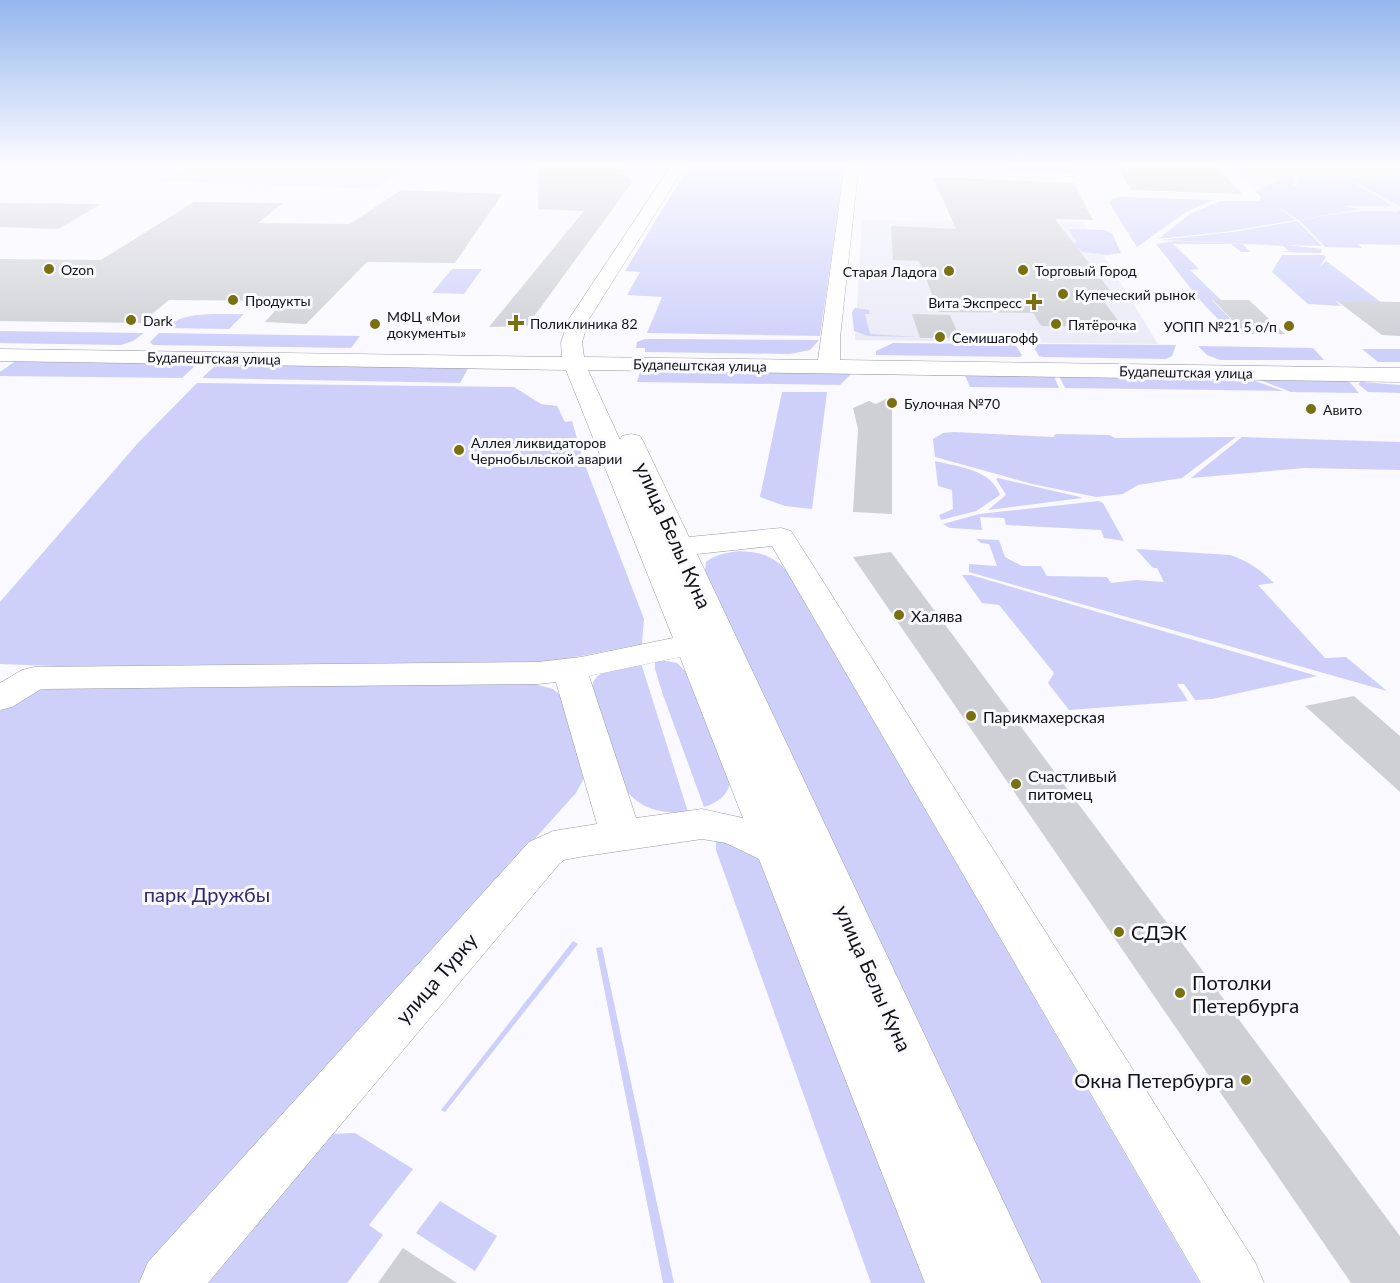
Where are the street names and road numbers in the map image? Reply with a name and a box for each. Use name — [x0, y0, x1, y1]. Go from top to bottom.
street label: Будапештская улица — [147, 348, 281, 368]
street label: Будапештская улица — [633, 355, 767, 375]
street label: Будапештская улица — [1119, 362, 1253, 382]
street label: улица Белы Куна — [631, 458, 717, 612]
street label: улица Белы Куна — [831, 901, 917, 1055]
street label: улица Турку — [390, 927, 482, 1028]

